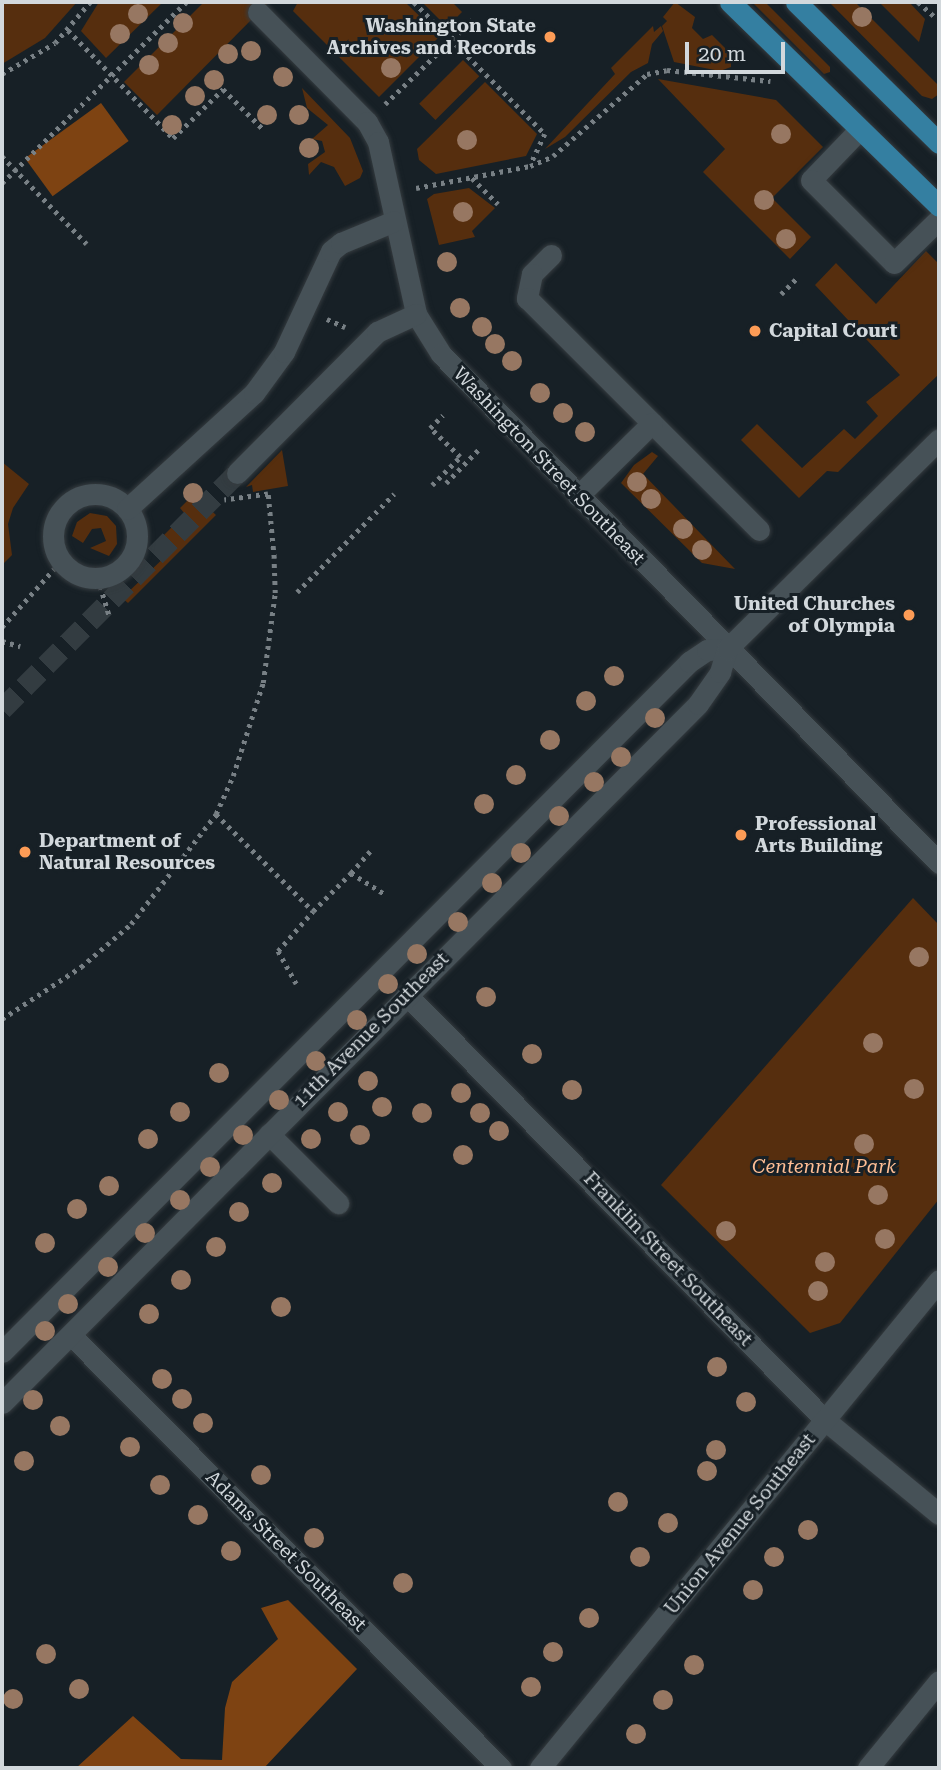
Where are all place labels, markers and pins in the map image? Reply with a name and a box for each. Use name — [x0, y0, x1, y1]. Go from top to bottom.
place label: Washington State Archives and Records — [327, 15, 536, 59]
marker: Washington State Archives and Records — [542, 29, 558, 45]
place label: Capital Court — [769, 320, 897, 342]
marker: Capital Court — [747, 323, 763, 339]
place label: United Churches of Olympia — [734, 593, 895, 637]
marker: United Churches of Olympia — [901, 607, 917, 623]
place label: Professional Arts Building — [755, 813, 882, 857]
marker: Professional Arts Building — [733, 827, 749, 843]
place label: Department of Natural Resources — [39, 830, 215, 874]
marker: Department of Natural Resources — [17, 844, 33, 860]

